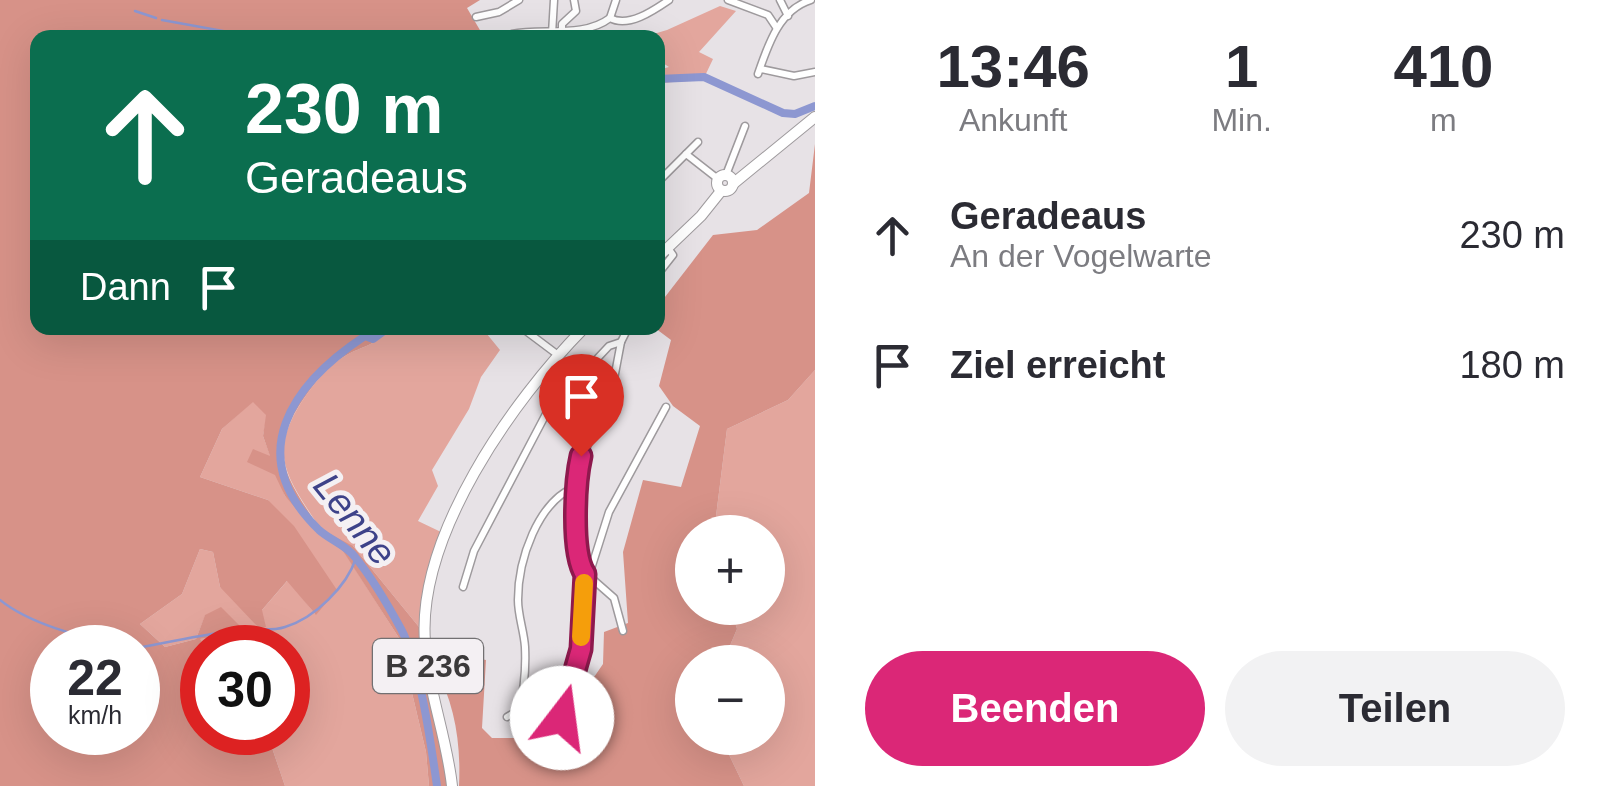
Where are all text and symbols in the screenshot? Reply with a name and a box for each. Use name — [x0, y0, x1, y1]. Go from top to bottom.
text: 13:46 — [936, 33, 1090, 100]
text: 1 — [1225, 33, 1258, 100]
text: 410 — [1393, 33, 1493, 100]
icon: ahead — [80, 70, 210, 200]
text: 230 m — [245, 70, 443, 148]
text: Ankunft — [959, 102, 1067, 138]
text: Min. — [1211, 102, 1272, 138]
text: m — [1430, 102, 1457, 138]
text: Geradeaus — [245, 152, 468, 203]
text: Geradeaus — [950, 195, 1146, 237]
icon: ahead — [865, 208, 920, 263]
text: 230 m — [1459, 214, 1565, 256]
text: An der Vogelwarte — [950, 238, 1212, 274]
icon: arrive — [191, 260, 246, 315]
text: Dann — [80, 266, 171, 308]
icon: arrive — [865, 338, 920, 393]
text: Ziel erreicht — [950, 344, 1165, 386]
text: 180 m — [1459, 344, 1565, 386]
pin — [539, 354, 624, 457]
icon: arrive — [554, 369, 609, 424]
water label: Lenne — [305, 465, 405, 573]
map controls — [675, 515, 785, 755]
button: + — [675, 515, 785, 625]
speed limit sign: 30 — [180, 625, 310, 755]
road number: B 236 — [373, 639, 483, 693]
button: − — [675, 645, 785, 755]
text: 22 — [67, 650, 123, 706]
button: Beenden — [865, 651, 1205, 766]
button: Teilen — [1225, 651, 1565, 766]
position arrow — [510, 666, 614, 770]
text: km/h — [68, 701, 122, 729]

